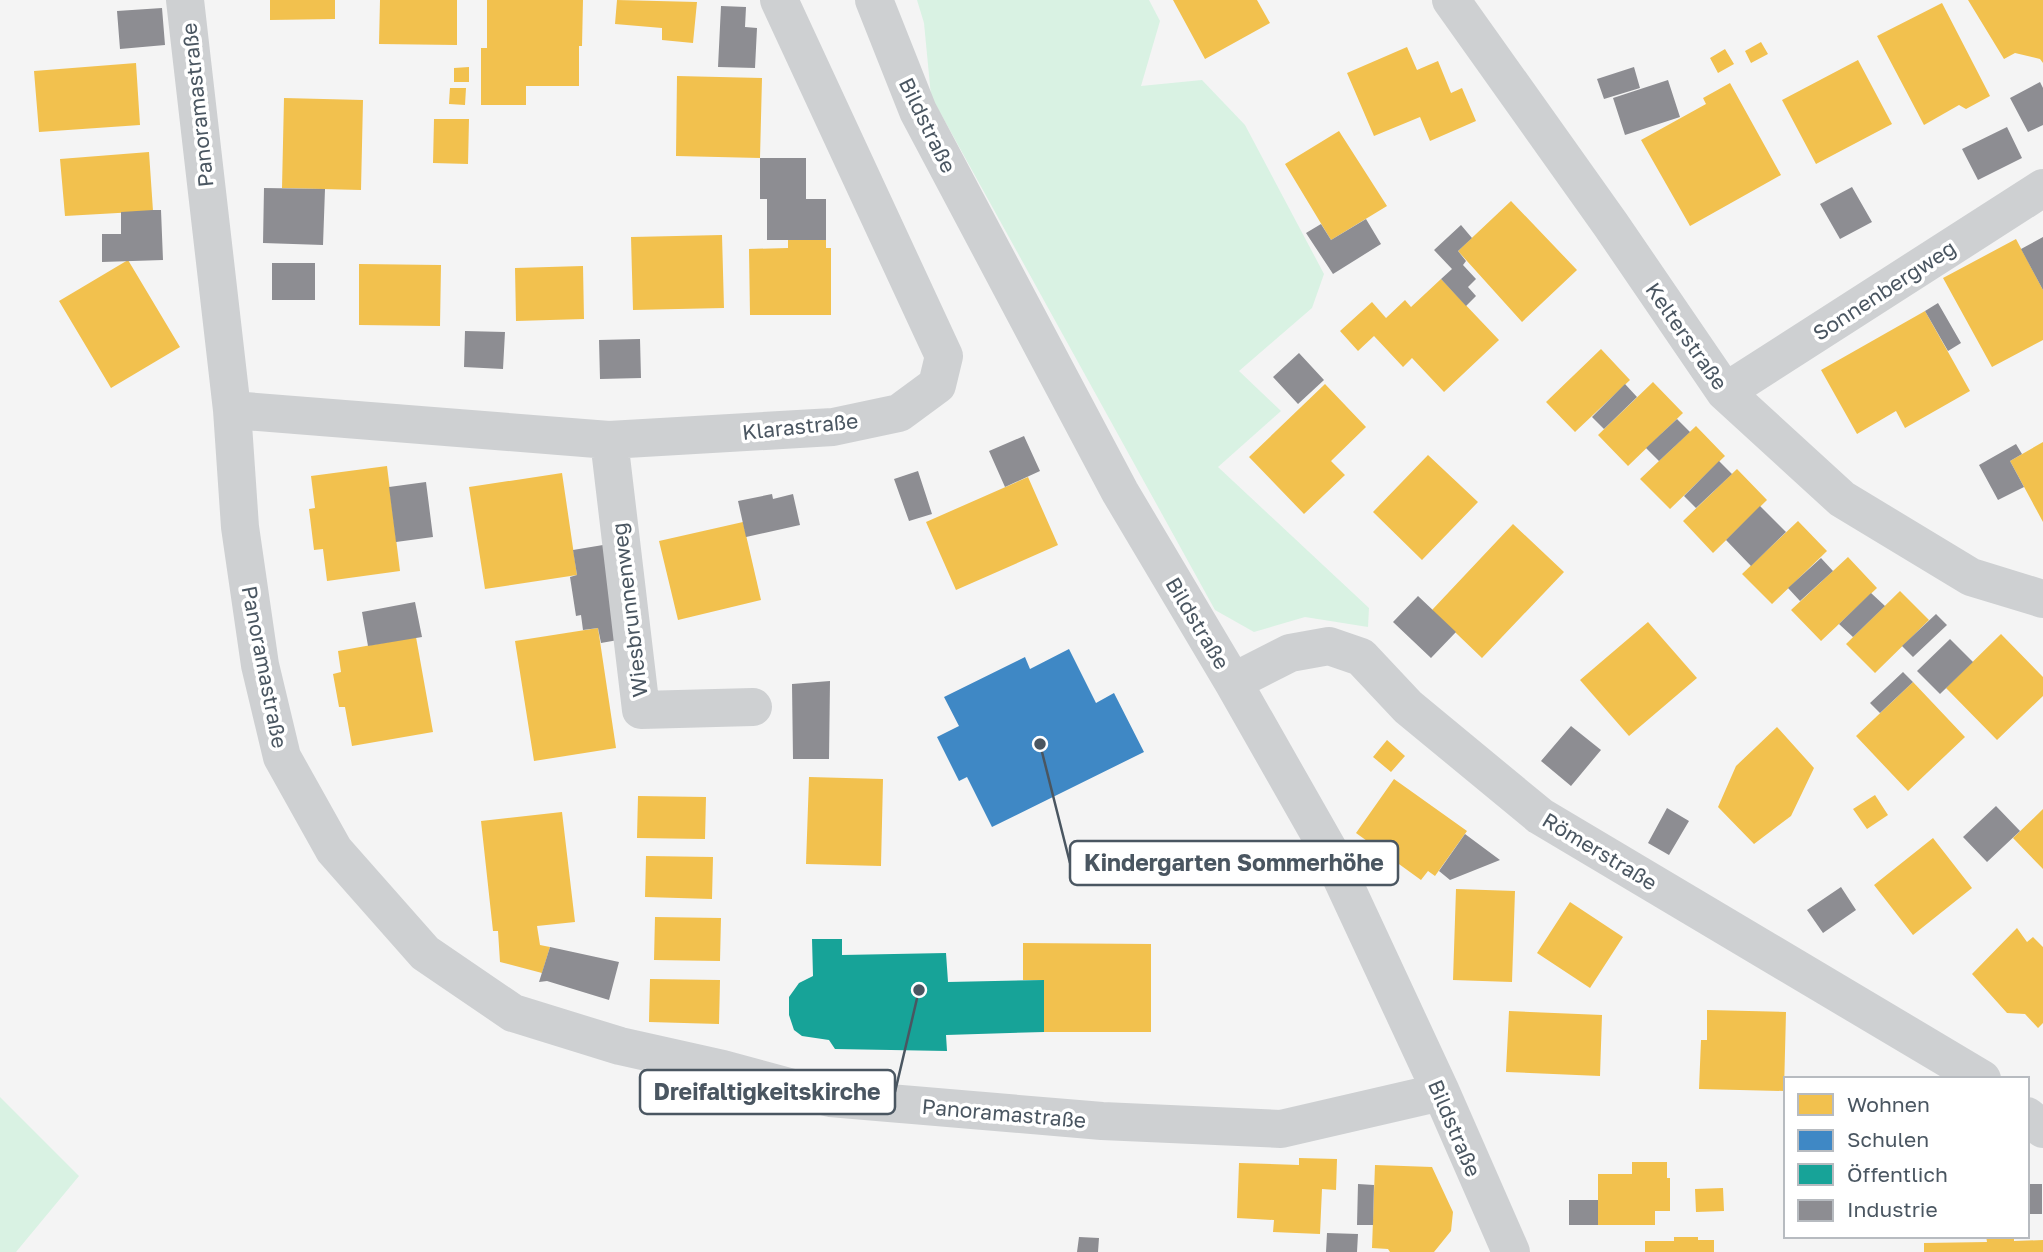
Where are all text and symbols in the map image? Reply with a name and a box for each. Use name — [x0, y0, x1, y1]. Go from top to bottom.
street label: Panoramastraße — [175, 22, 219, 188]
street label: Bildstraße — [894, 73, 962, 177]
street label: Sonnenbergweg — [1808, 234, 1960, 346]
street label: Kelterstraße — [1640, 277, 1734, 395]
street label: Klarastraße — [741, 407, 859, 445]
street label: Wiesbrunnenweg — [605, 521, 653, 699]
street label: Bildstraße — [1160, 572, 1236, 674]
street label: Panoramastraße — [237, 584, 293, 750]
street label: Römerstraße — [1538, 807, 1662, 895]
callout: Kindergarten Sommerhöhe — [1070, 841, 1398, 885]
text: Kindergarten Sommerhöhe — [1084, 848, 1384, 876]
callout: Dreifaltigkeitskirche — [640, 1070, 895, 1114]
street label: Bildstraße — [1423, 1076, 1487, 1180]
text: Dreifaltigkeitskirche — [654, 1077, 880, 1105]
legend — [1784, 1077, 2029, 1238]
text: Wohnen — [1847, 1091, 1930, 1117]
street label: Panoramastraße — [921, 1093, 1087, 1133]
text: Schulen — [1847, 1126, 1929, 1152]
text: Öffentlich — [1847, 1161, 1948, 1187]
text: Industrie — [1847, 1196, 1938, 1222]

